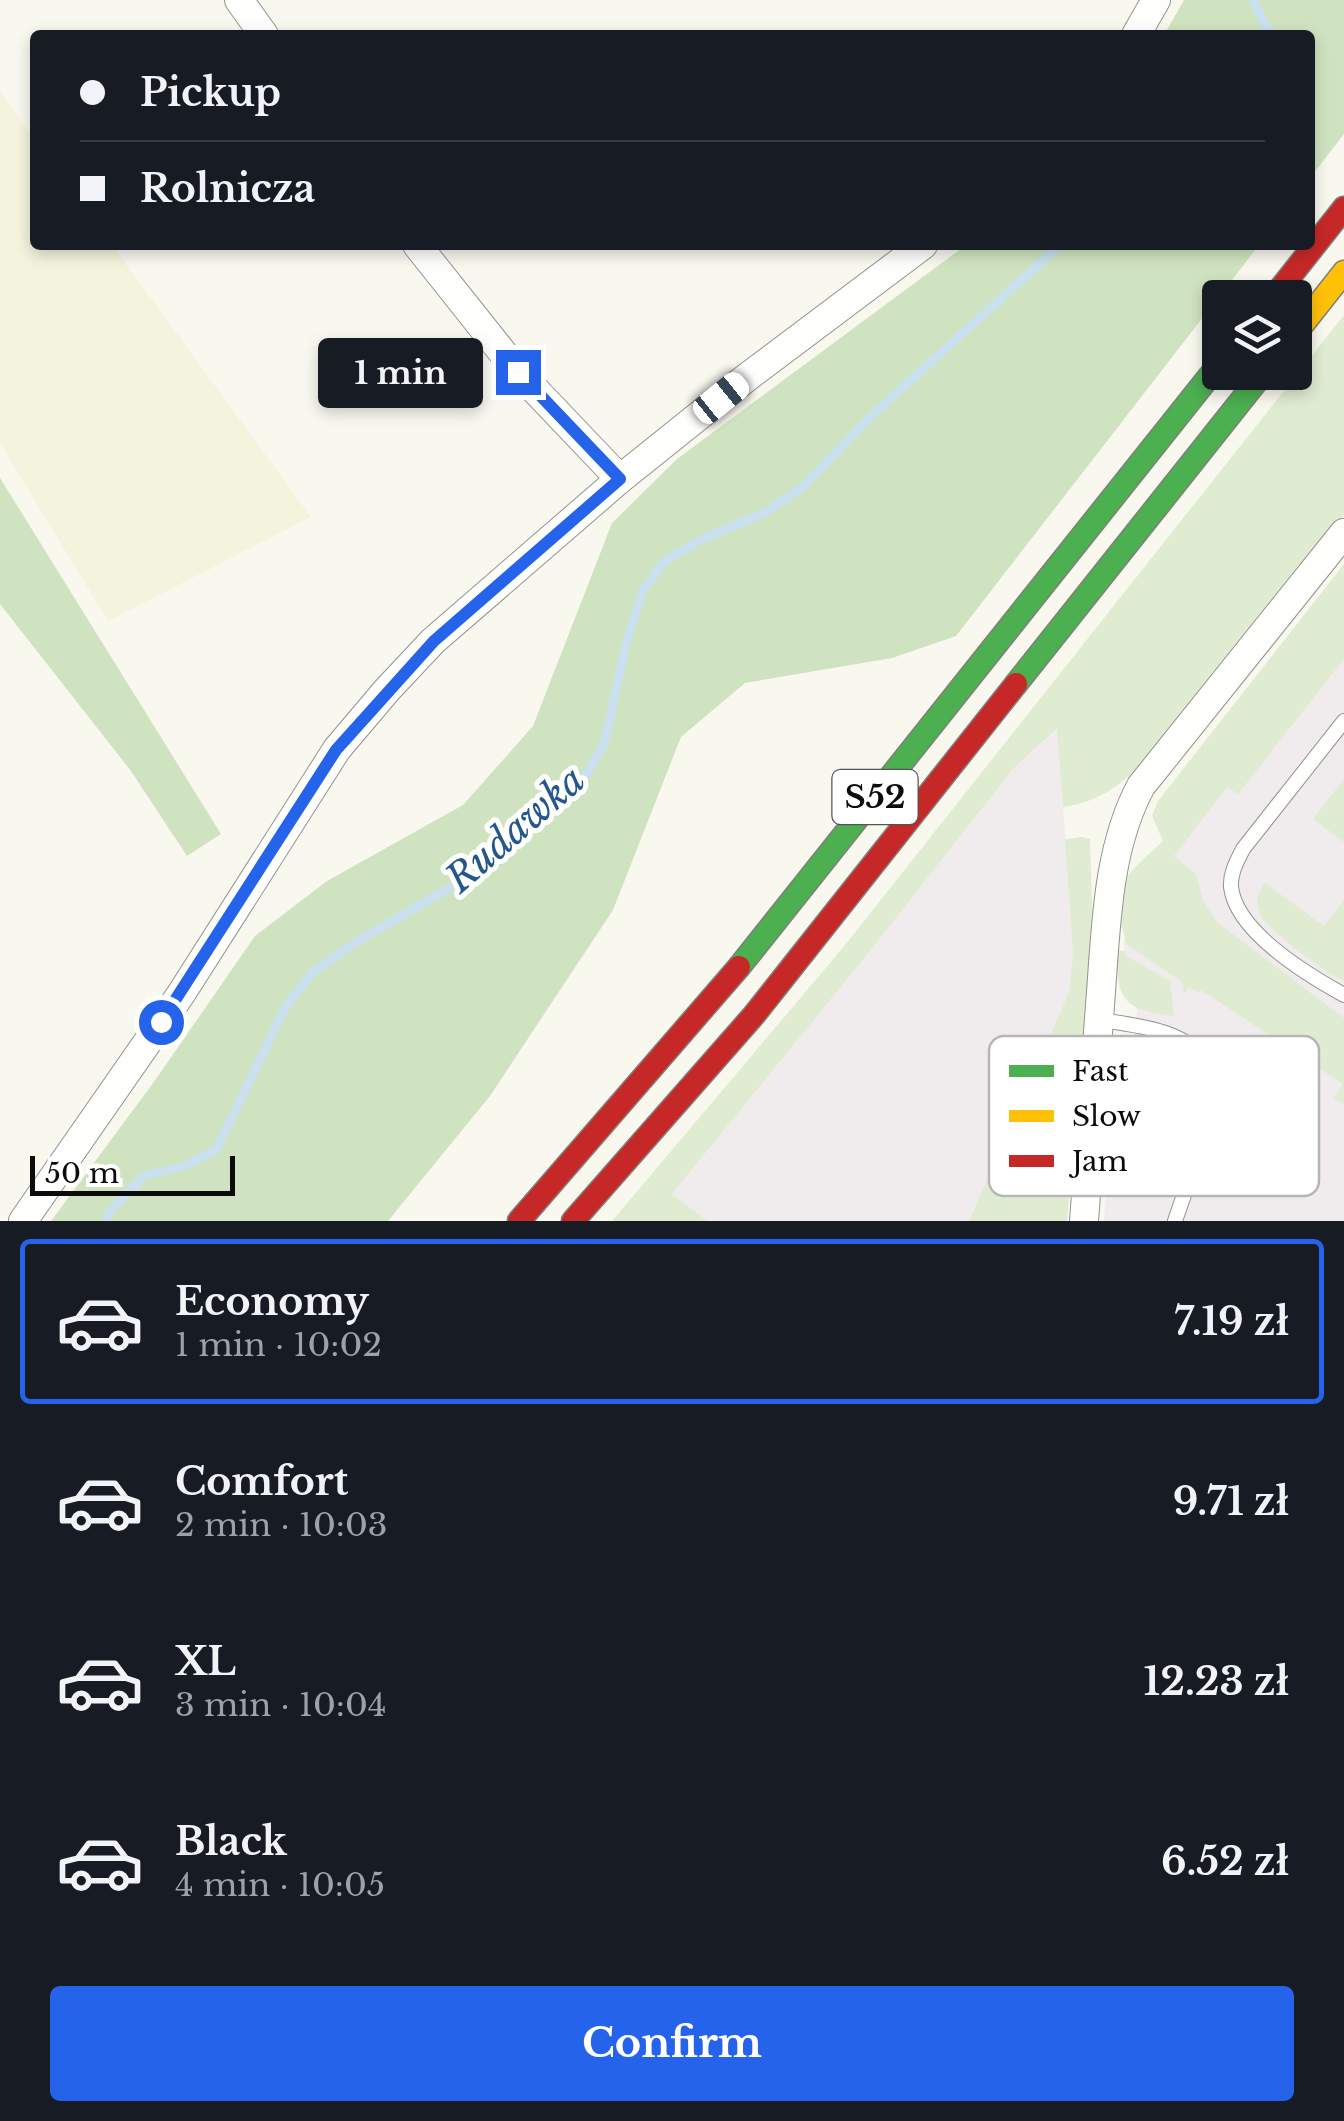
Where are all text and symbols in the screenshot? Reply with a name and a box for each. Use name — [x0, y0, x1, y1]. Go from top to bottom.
text: Pickup — [140, 69, 281, 116]
text: Rolnicza — [140, 165, 315, 212]
map controls — [1202, 280, 1312, 390]
button: layers — [1202, 280, 1312, 390]
callout: 1 min — [318, 337, 483, 407]
route end — [496, 350, 541, 395]
text: 1 min — [354, 353, 447, 393]
car — [688, 367, 754, 429]
water label: Rudawka — [435, 756, 594, 903]
road number: S52 — [832, 770, 918, 824]
route start — [139, 1000, 184, 1045]
legend — [989, 1036, 1319, 1196]
text: Fast — [1072, 1054, 1129, 1089]
text: Slow — [1072, 1099, 1141, 1134]
text: Jam — [1068, 1144, 1128, 1179]
scale bar — [30, 1151, 235, 1196]
text: 50 m — [45, 1156, 119, 1191]
icon: car — [55, 1277, 145, 1367]
text: Economy — [175, 1278, 369, 1325]
text: 7.19 zł — [1174, 1298, 1289, 1345]
text: 1 min · 10:02 — [175, 1325, 382, 1365]
icon: car — [55, 1457, 145, 1547]
text: Comfort — [175, 1458, 348, 1505]
text: 9.71 zł — [1173, 1478, 1289, 1525]
text: 2 min · 10:03 — [175, 1505, 387, 1545]
icon: car — [55, 1637, 145, 1727]
text: XL — [175, 1638, 236, 1685]
text: 12.23 zł — [1144, 1658, 1289, 1705]
text: 3 min · 10:04 — [175, 1685, 387, 1725]
icon: car — [55, 1817, 145, 1907]
text: Black — [175, 1818, 287, 1865]
text: 6.52 zł — [1161, 1838, 1289, 1885]
text: 4 min · 10:05 — [175, 1865, 385, 1905]
button: Confirm — [50, 1986, 1294, 2101]

